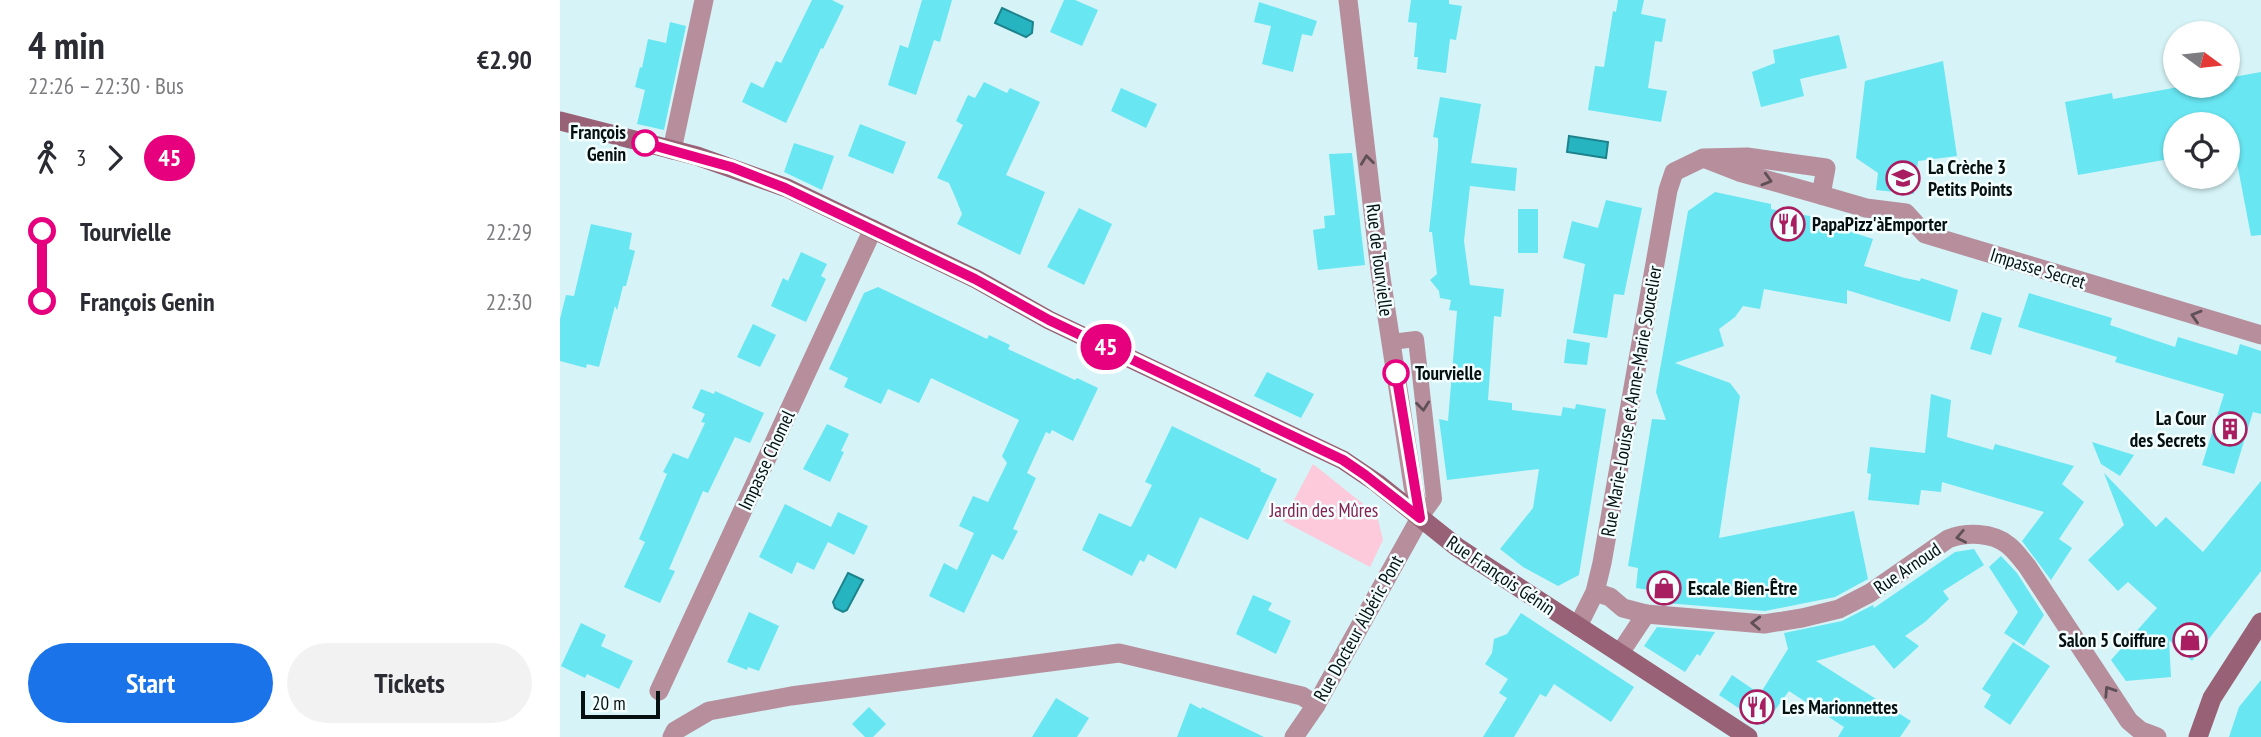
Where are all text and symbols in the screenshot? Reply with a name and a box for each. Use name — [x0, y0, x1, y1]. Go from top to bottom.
text: 4 min — [28, 20, 105, 69]
north arrow — [2163, 21, 2240, 98]
map controls — [2163, 21, 2240, 189]
text: €2.90 — [477, 43, 532, 76]
text: 22:26 – 22:30 · Bus — [28, 71, 184, 100]
button: locate — [2163, 112, 2240, 189]
place label: François Genin — [570, 120, 626, 166]
marker: François Genin — [632, 130, 658, 156]
icon: walk — [28, 139, 66, 177]
icon: forward — [96, 139, 134, 177]
text: 45 — [158, 142, 181, 173]
text: 3 — [76, 143, 86, 172]
one-way arrow — [1360, 154, 1375, 166]
place label: La Crèche 3 Petits Points — [1928, 155, 2013, 201]
school or university icon: La Crèche 3 Petits Points — [1884, 159, 1922, 197]
one-way arrow — [1761, 172, 1773, 186]
street label: Rue de Tourvielle — [1361, 202, 1399, 318]
restaurant icon: PapaPizz'àEmporter — [1769, 205, 1807, 243]
place label: PapaPizz'àEmporter — [1812, 212, 1948, 236]
text: Tourvielle — [80, 215, 172, 248]
text: 22:29 — [486, 217, 532, 246]
street label: Impasse Secret — [1988, 242, 2089, 294]
street label: Rue Marie-Louise et Anne-Marie Soucelier — [1595, 263, 1667, 538]
text: François Genin — [80, 285, 215, 318]
text: 22:30 — [486, 287, 532, 316]
one-way arrow — [2190, 309, 2202, 324]
line badge: 45 — [1074, 324, 1138, 370]
text: 45 — [1095, 331, 1117, 362]
marker: Tourvielle — [1383, 360, 1409, 386]
place label: Tourvielle — [1415, 361, 1482, 385]
one-way arrow — [1416, 400, 1431, 412]
street label: Impasse Chomel — [732, 406, 800, 514]
place label: La Cour des Secrets — [2130, 406, 2206, 452]
building icon: La Cour des Secrets — [2211, 410, 2249, 448]
park label: Jardin des Mûres — [1269, 498, 1378, 522]
one-way arrow — [1955, 529, 1967, 544]
street label: Rue François Génin — [1442, 530, 1560, 620]
street label: Rue Arnoud — [1869, 537, 1945, 599]
street label: Rue Docteur Albéric Pont — [1308, 550, 1408, 705]
shop icon: Escale Bien-Être — [1645, 569, 1683, 607]
place label: Escale Bien-Être — [1688, 576, 1797, 600]
one-way arrow — [1750, 615, 1761, 630]
shop icon: Salon 5 Coiffure — [2171, 621, 2209, 659]
place label: Salon 5 Coiffure — [2058, 628, 2166, 652]
button: Start — [28, 643, 273, 723]
button: Tickets — [287, 643, 532, 723]
one-way arrow — [2105, 686, 2118, 699]
scale bar — [581, 688, 660, 720]
restaurant icon: Les Marionnettes — [1738, 688, 1776, 726]
text: 20 m — [592, 691, 626, 715]
place label: Les Marionnettes — [1782, 695, 1898, 719]

